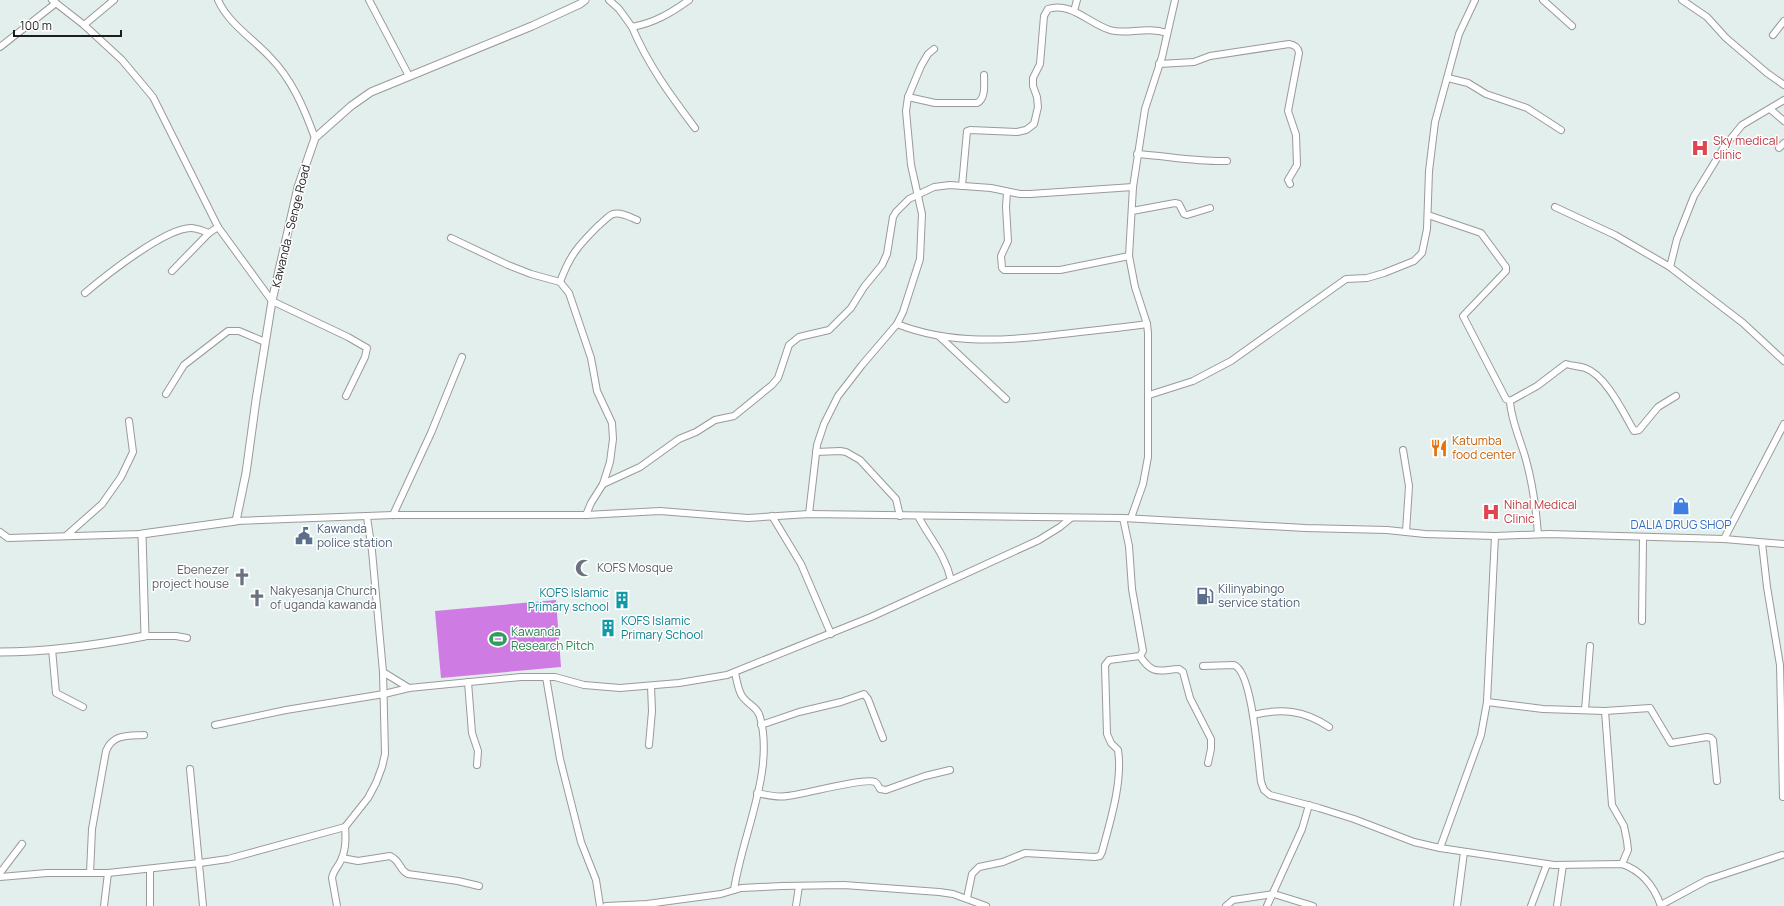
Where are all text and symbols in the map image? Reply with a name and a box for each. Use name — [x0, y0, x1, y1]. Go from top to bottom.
scale bar — [14, 12, 121, 38]
text: 100 m — [20, 17, 52, 34]
place label: Sky medical clinic — [1713, 132, 1778, 163]
hospital icon: Sky medical clinic — [1690, 138, 1710, 158]
street label: Kawanda - Senge Road — [267, 163, 314, 289]
place label: Katumba food center — [1452, 432, 1517, 463]
restaurant icon: Katumba food center — [1429, 438, 1449, 458]
place label: Nihal Medical Clinic — [1504, 496, 1577, 527]
shop icon: DALIA DRUG SHOP — [1671, 496, 1691, 516]
hospital icon: Nihal Medical Clinic — [1481, 502, 1501, 522]
place label: DALIA DRUG SHOP — [1631, 516, 1731, 533]
place label: Kawanda police station — [317, 520, 392, 551]
public building icon: Kawanda police station — [294, 526, 314, 546]
mosque icon: KOFS Mosque — [574, 558, 594, 578]
place label: KOFS Mosque — [597, 559, 673, 576]
place label: Ebenezer project house — [152, 561, 230, 592]
church icon: Ebenezer project house — [232, 567, 252, 587]
place label: Kilinyabingo service station — [1218, 580, 1300, 611]
place label: Nakyesanja Church of uganda kawanda — [270, 582, 377, 613]
place label: KOFS Islamic Primary school — [528, 584, 609, 615]
fuel station icon: Kilinyabingo service station — [1195, 586, 1215, 606]
church icon: Nakyesanja Church of uganda kawanda — [247, 588, 267, 608]
building icon: KOFS Islamic Primary school — [612, 590, 632, 610]
place label: KOFS Islamic Primary School — [621, 612, 703, 643]
building icon: KOFS Islamic Primary School — [598, 618, 618, 638]
place label: Kawanda Research Pitch — [511, 623, 594, 654]
sports icon: Kawanda Research Pitch — [488, 629, 508, 649]

